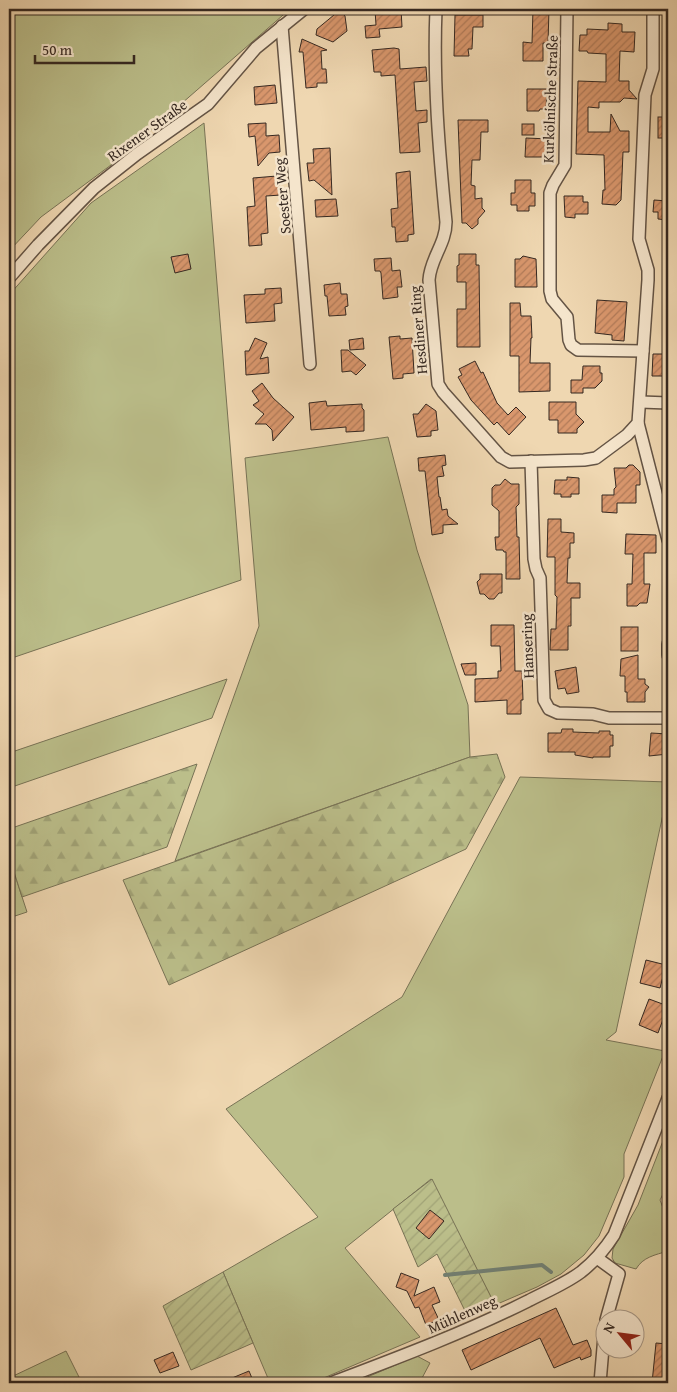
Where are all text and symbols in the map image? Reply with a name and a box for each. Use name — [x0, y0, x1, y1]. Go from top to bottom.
scale bar — [35, 32, 134, 64]
street label: Kurkölnische Straße — [537, 35, 563, 163]
text: 50 m — [42, 39, 73, 60]
street label: Rixener Straße — [103, 94, 191, 166]
street label: Soester Weg — [268, 156, 296, 235]
street label: Hesdiner Ring — [404, 284, 432, 375]
street label: Hansering — [515, 613, 539, 679]
street label: Mühlenweg — [424, 1289, 500, 1339]
north arrow — [594, 1310, 644, 1360]
text: N — [598, 1318, 620, 1337]

